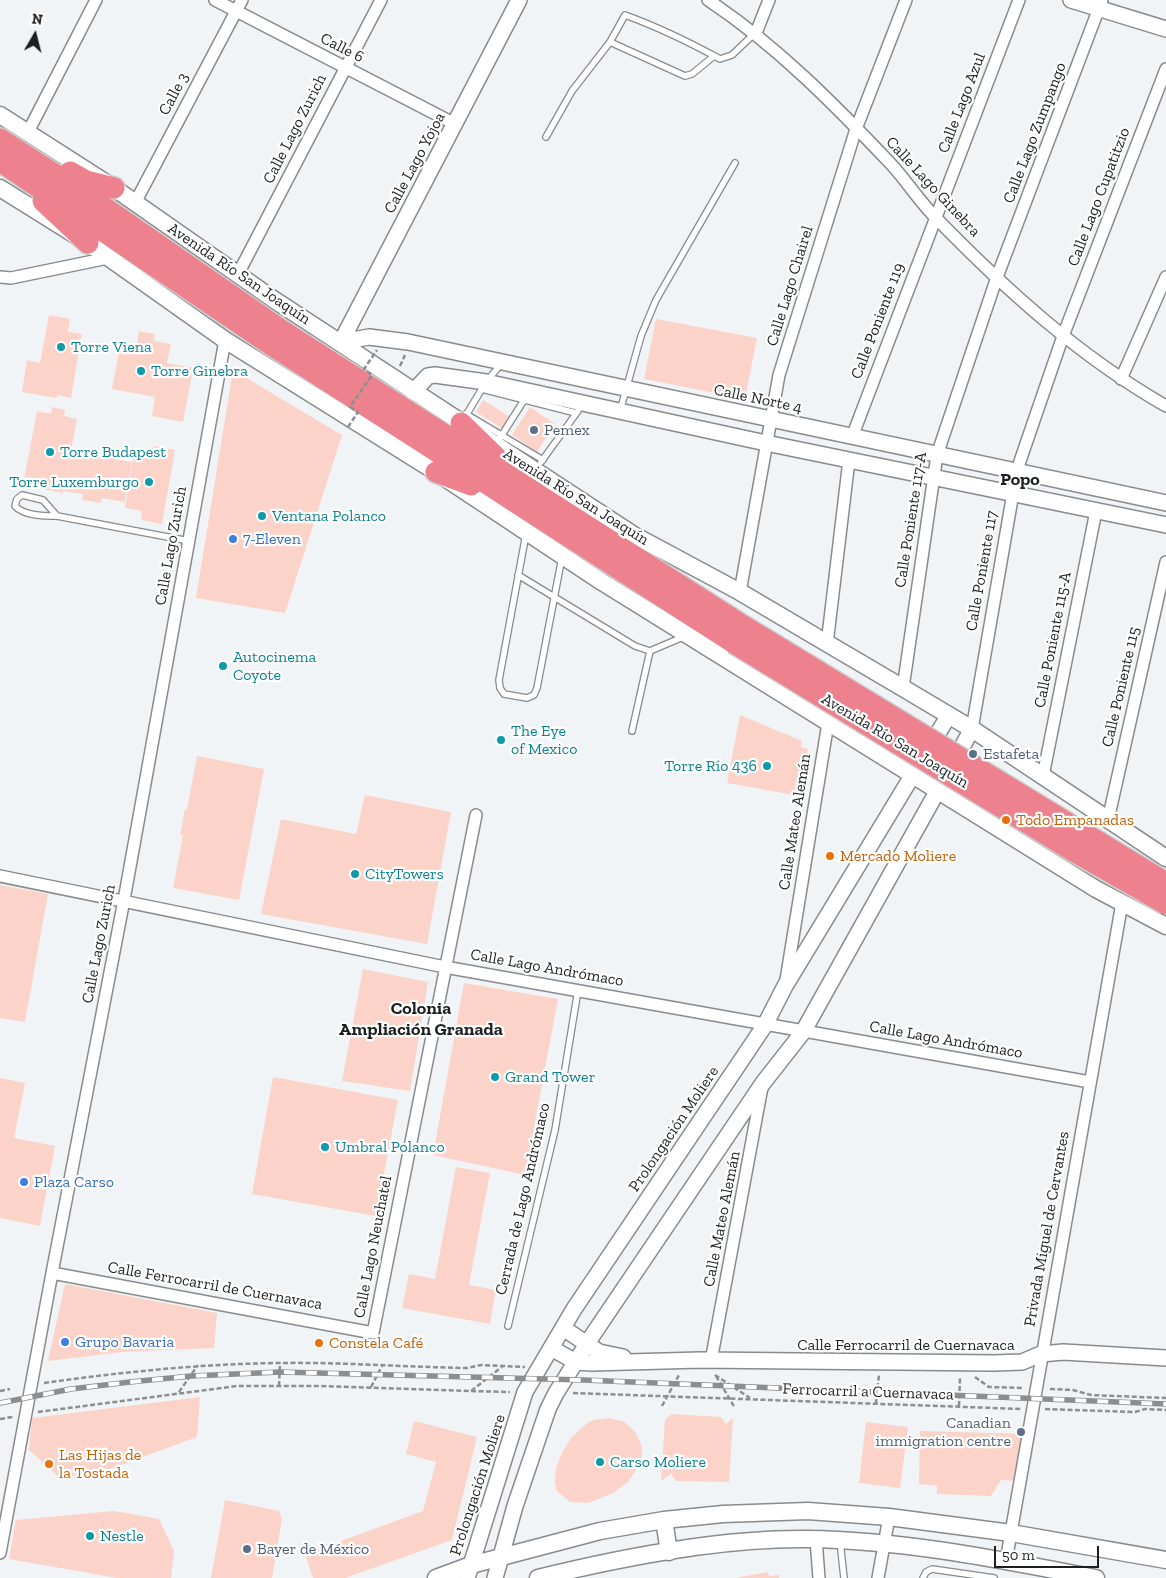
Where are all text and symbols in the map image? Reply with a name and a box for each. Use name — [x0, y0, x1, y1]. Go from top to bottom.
north arrow — [10, 10, 60, 60]
text: N — [31, 10, 44, 29]
street label: Calle 6 — [317, 29, 367, 67]
street label: Calle Lago Azul — [934, 50, 990, 156]
street label: Calle Lago Zumpango — [999, 60, 1071, 206]
street label: Calle 3 — [155, 69, 193, 119]
street label: Calle Lago Zurich — [259, 71, 331, 187]
street label: Calle Lago Yojoa — [380, 109, 450, 217]
street label: Calle Lago Cupatitzio — [1064, 125, 1134, 269]
street label: Calle Lago Ginebra — [882, 133, 984, 241]
street label: Avenida Río San Joaquín — [164, 219, 314, 329]
street label: Calle Lago Chairel — [763, 224, 817, 348]
street label: Calle Poniente 119 — [847, 260, 909, 382]
place label: Torre Viena — [71, 337, 152, 357]
marker: Torre Viena — [55, 341, 67, 353]
place label: Torre Ginebra — [151, 361, 248, 381]
marker: Torre Ginebra — [135, 365, 147, 377]
street label: Calle Norte 4 — [712, 380, 804, 418]
place label: Pemex — [544, 420, 590, 440]
marker: Pemex — [528, 424, 540, 436]
place label: Torre Budapest — [60, 442, 166, 462]
street label: Avenida Río San Joaquín — [500, 444, 652, 550]
marker: Torre Budapest — [44, 446, 56, 458]
street label: Calle Poniente 117-A — [891, 451, 931, 589]
district label: Popo — [1000, 469, 1040, 491]
place label: Torre Luxemburgo — [9, 472, 139, 492]
marker: Torre Luxemburgo — [143, 476, 155, 488]
street label: Calle Lago Zurich — [151, 485, 191, 607]
place label: Ventana Polanco — [272, 506, 386, 526]
street label: Calle Poniente 117 — [962, 509, 1002, 633]
marker: Ventana Polanco — [256, 510, 268, 522]
place label: 7-Eleven — [243, 529, 301, 549]
marker: 7-Eleven — [227, 533, 239, 545]
street label: Calle Poniente 115-A — [1030, 570, 1076, 710]
street label: Calle Poniente 115 — [1098, 625, 1144, 749]
place label: Autocinema Coyote — [233, 647, 316, 685]
marker: Autocinema Coyote — [217, 660, 229, 672]
street label: Avenida Río San Joaquín — [818, 689, 972, 793]
place label: The Eye of Mexico — [511, 721, 577, 759]
marker: The Eye of Mexico — [495, 734, 507, 746]
place label: Estafeta — [983, 744, 1039, 764]
marker: Estafeta — [967, 748, 979, 760]
street label: Calle Mateo Alemán — [775, 753, 815, 891]
place label: Torre Río 436 — [664, 756, 757, 776]
marker: Torre Río 436 — [761, 760, 773, 772]
place label: Todo Empanadas — [1016, 810, 1134, 830]
marker: Todo Empanadas — [1000, 814, 1012, 826]
place label: Mercado Moliere — [840, 846, 956, 866]
marker: Mercado Moliere — [824, 850, 836, 862]
place label: CityTowers — [365, 864, 444, 884]
marker: CityTowers — [349, 868, 361, 880]
street label: Calle Lago Zurich — [78, 883, 120, 1005]
street label: Calle Lago Andrómaco — [469, 945, 625, 991]
district label: Colonia Ampliación Granada — [339, 998, 503, 1040]
street label: Calle Lago Andrómaco — [868, 1017, 1024, 1063]
street label: Prolongación Moliere — [625, 1062, 723, 1196]
place label: Grand Tower — [505, 1067, 595, 1087]
marker: Grand Tower — [489, 1071, 501, 1083]
street label: Cerrada de Lago Andrómaco — [492, 1101, 554, 1297]
street label: Privada Miguel de Cervantes — [1020, 1130, 1074, 1328]
place label: Umbral Polanco — [335, 1137, 445, 1157]
marker: Umbral Polanco — [319, 1141, 331, 1153]
street label: Calle Mateo Alemán — [699, 1150, 745, 1288]
place label: Plaza Carso — [34, 1172, 114, 1192]
street label: Calle Lago Neuchatel — [350, 1174, 396, 1320]
marker: Plaza Carso — [18, 1176, 30, 1188]
street label: Calle Ferrocarril de Cuernavaca — [106, 1258, 324, 1314]
place label: Grupo Bavaria — [75, 1332, 174, 1352]
place label: Constela Café — [329, 1333, 423, 1353]
street label: Calle Ferrocarril de Cuernavaca — [797, 1335, 1015, 1355]
marker: Grupo Bavaria — [59, 1336, 71, 1348]
marker: Constela Café — [313, 1337, 325, 1349]
street label: Ferrocarril a Cuernavaca — [782, 1379, 954, 1405]
street label: Prolongación Moliere — [446, 1412, 510, 1558]
place label: Canadian immigration centre — [876, 1413, 1011, 1451]
marker: Canadian immigration centre — [1015, 1426, 1027, 1438]
place label: Las Hijas de la Tostada — [59, 1445, 141, 1483]
place label: Carso Moliere — [610, 1452, 706, 1472]
marker: Carso Moliere — [594, 1456, 606, 1468]
marker: Las Hijas de la Tostada — [43, 1458, 55, 1470]
place label: Nestle — [100, 1526, 144, 1546]
marker: Nestle — [84, 1530, 96, 1542]
scale bar — [996, 1536, 1101, 1568]
place label: Bayer de México — [257, 1539, 369, 1559]
marker: Bayer de México — [241, 1543, 253, 1555]
text: 50 m — [1002, 1546, 1035, 1564]

